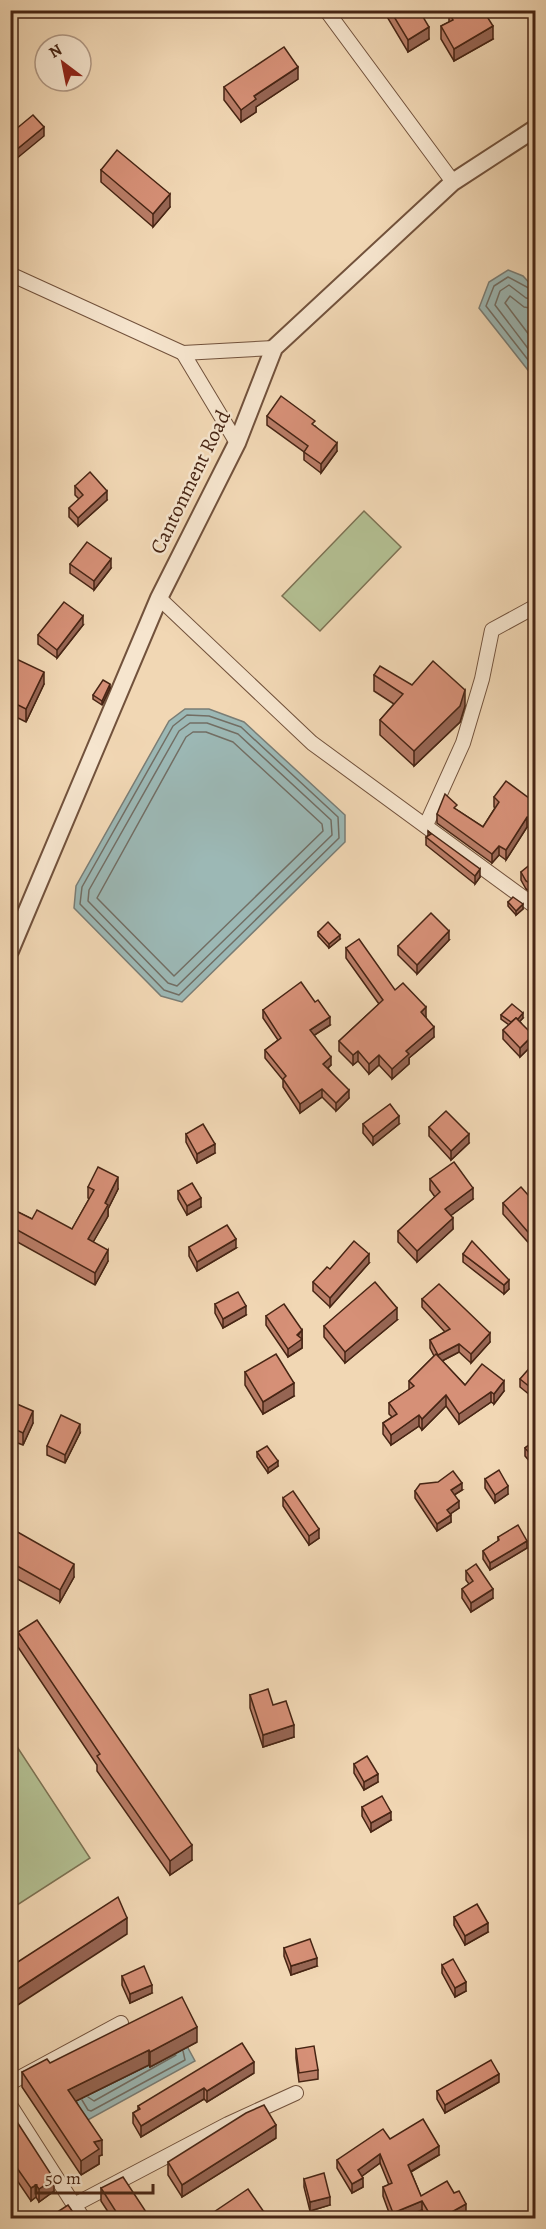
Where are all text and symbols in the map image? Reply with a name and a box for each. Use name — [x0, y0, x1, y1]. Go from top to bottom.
north arrow — [33, 33, 93, 93]
text: N — [45, 39, 67, 64]
street label: Cantonment Road — [143, 405, 237, 558]
scale bar — [36, 2157, 153, 2195]
text: 50 m — [45, 2166, 81, 2190]

